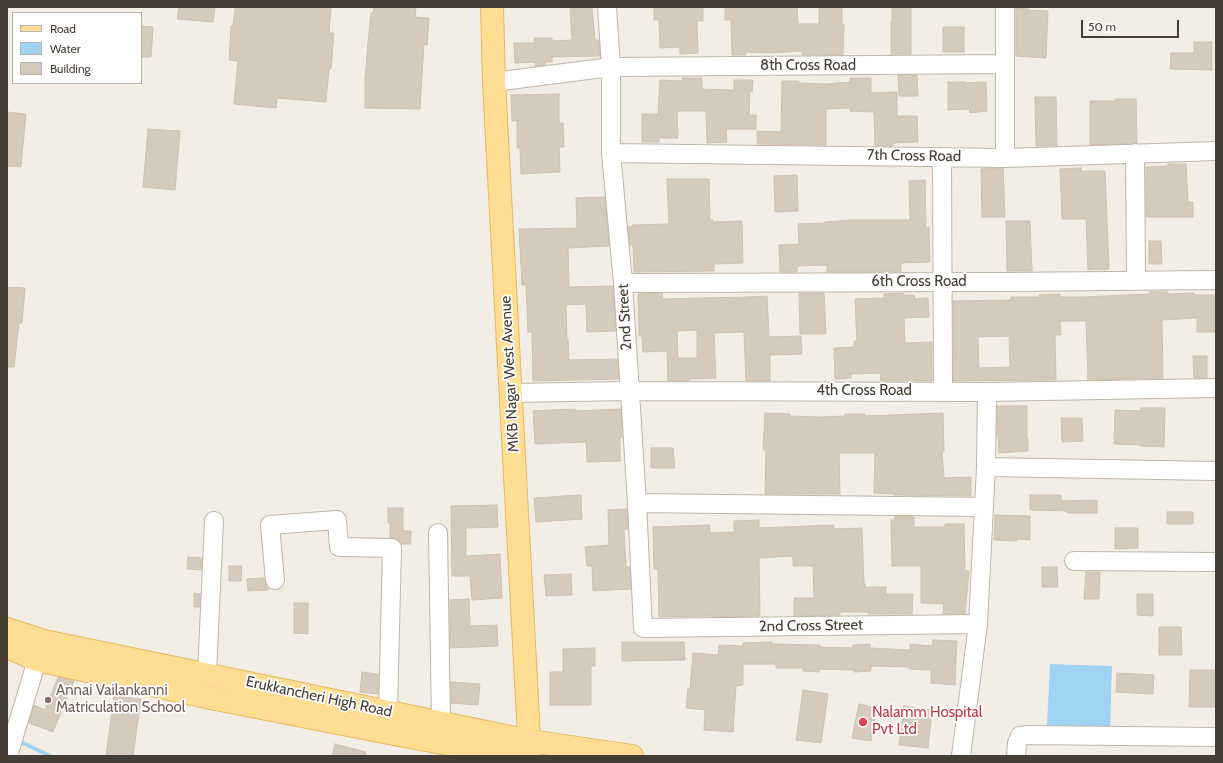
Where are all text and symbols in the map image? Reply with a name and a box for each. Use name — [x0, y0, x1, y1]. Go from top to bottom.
legend — [12, 12, 142, 84]
scale bar — [1083, 12, 1181, 38]
text: 50 m — [1088, 19, 1116, 34]
text: Road — [50, 21, 76, 36]
text: Water — [50, 41, 80, 56]
street label: 8th Cross Road — [760, 57, 856, 75]
text: Building — [50, 61, 91, 76]
street label: 7th Cross Road — [867, 146, 961, 166]
street label: 6th Cross Road — [871, 273, 967, 291]
street label: 2nd Street — [614, 283, 636, 351]
street label: MKB Nagar West Avenue — [497, 295, 523, 453]
street label: 4th Cross Road — [816, 382, 912, 400]
street label: 2nd Cross Street — [759, 616, 863, 636]
street label: Erukkancheri High Road — [244, 673, 394, 721]
place label: Annai Vailankanni Matriculation School — [56, 682, 185, 717]
marker: Annai Vailankanni Matriculation School — [43, 695, 53, 705]
place label: Nalamm Hospital Pvt Ltd — [872, 704, 982, 739]
marker: Nalamm Hospital Pvt Ltd — [857, 716, 869, 728]

